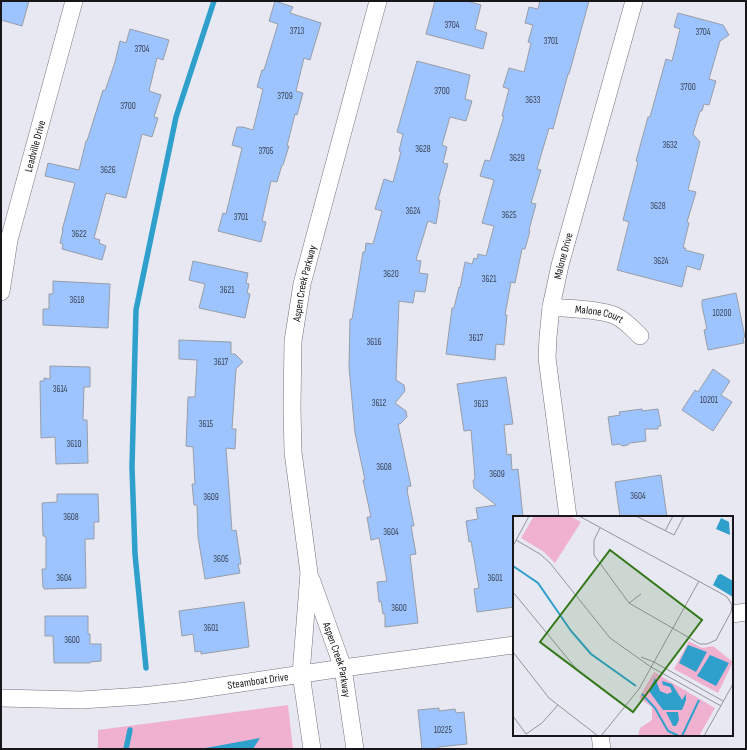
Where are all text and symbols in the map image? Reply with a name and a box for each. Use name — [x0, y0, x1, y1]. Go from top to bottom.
house number: 3704 — [444, 20, 460, 31]
house number: 3713 — [290, 26, 304, 37]
house number: 3704 — [695, 27, 711, 38]
house number: 3701 — [544, 36, 559, 47]
house number: 3704 — [134, 44, 150, 55]
house number: 3700 — [680, 82, 696, 93]
house number: 3700 — [434, 86, 450, 97]
house number: 3709 — [277, 91, 293, 102]
house number: 3633 — [525, 95, 541, 106]
house number: 3700 — [120, 101, 136, 112]
street label: Leadville Drive — [22, 119, 48, 173]
house number: 3632 — [662, 140, 678, 151]
house number: 3628 — [415, 144, 431, 155]
house number: 3705 — [259, 146, 274, 157]
house number: 3629 — [509, 153, 525, 164]
house number: 3626 — [100, 165, 116, 176]
house number: 3628 — [650, 201, 666, 212]
house number: 3624 — [405, 206, 421, 217]
house number: 3625 — [501, 210, 517, 221]
house number: 3701 — [234, 212, 249, 223]
house number: 3622 — [71, 229, 87, 240]
street label: Malone Drive — [551, 231, 576, 280]
street label: Aspen Creek Parkway — [290, 243, 319, 323]
house number: 3624 — [653, 256, 669, 267]
house number: 3620 — [383, 269, 399, 280]
house number: 3621 — [482, 274, 497, 285]
house number: 3621 — [220, 285, 235, 296]
house number: 3618 — [70, 295, 84, 306]
street label: Malone Court — [575, 303, 627, 326]
house number: 10200 — [713, 308, 731, 319]
house number: 3617 — [469, 333, 484, 344]
house number: 3616 — [367, 337, 381, 348]
house number: 3617 — [214, 357, 229, 368]
house number: 3614 — [53, 384, 68, 395]
house number: 10201 — [700, 395, 719, 406]
house number: 3612 — [372, 398, 387, 409]
house number: 3613 — [474, 399, 489, 410]
house number: 3615 — [199, 419, 214, 430]
house number: 3610 — [67, 439, 81, 450]
house number: 3608 — [376, 462, 392, 473]
house number: 3609 — [489, 469, 505, 480]
house number: 3604 — [630, 491, 646, 502]
house number: 3609 — [203, 492, 219, 503]
house number: 3608 — [63, 512, 79, 523]
inset map — [513, 516, 733, 736]
house number: 3604 — [383, 527, 399, 538]
house number: 3605 — [213, 554, 229, 565]
house number: 3604 — [56, 573, 72, 584]
house number: 3601 — [488, 573, 503, 584]
house number: 3600 — [391, 603, 407, 614]
street label: Aspen Creek Parkway — [320, 619, 353, 699]
house number: 3601 — [204, 623, 219, 634]
house number: 3600 — [64, 635, 80, 646]
street label: Steamboat Drive — [227, 670, 289, 692]
house number: 10225 — [434, 725, 452, 736]

